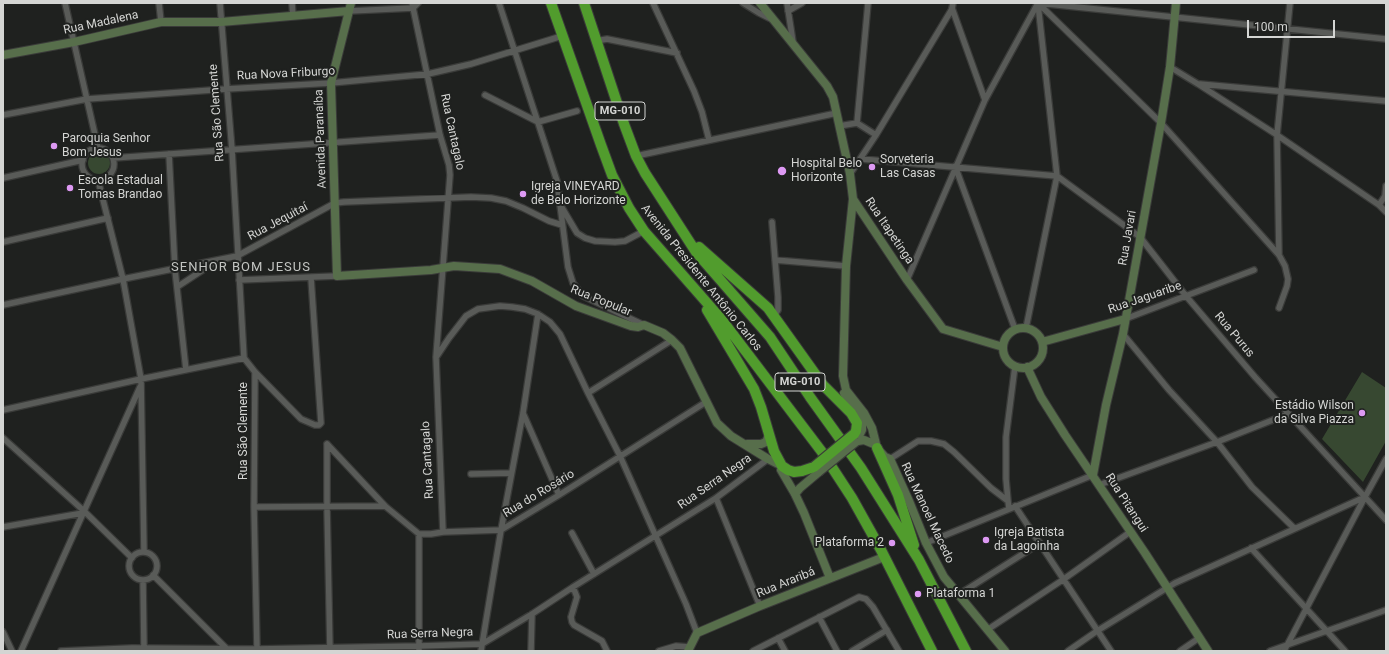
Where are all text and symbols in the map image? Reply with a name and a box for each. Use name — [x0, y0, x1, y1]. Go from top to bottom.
street label: Rua Madalena — [62, 8, 140, 38]
scale bar — [1249, 12, 1337, 38]
text: 100 m — [1254, 20, 1288, 34]
street label: Rua São Clemente — [206, 64, 228, 162]
street label: Rua Nova Friburgo — [236, 64, 336, 84]
street label: Avenida Paranaíba — [312, 89, 330, 189]
street label: Rua Cantagalo — [437, 92, 467, 172]
road number: MG-010 — [595, 102, 645, 120]
place label: Paroquia Senhor Bom Jesus — [62, 132, 150, 160]
marker: Paroquia Senhor Bom Jesus — [49, 141, 59, 151]
place label: Sorveteria Las Casas — [880, 153, 935, 181]
place label: Hospital Belo Horizonte — [791, 157, 862, 185]
marker: Sorveteria Las Casas — [867, 162, 877, 172]
marker: Hospital Belo Horizonte — [776, 165, 788, 177]
place label: Escola Estadual Tomas Brandao — [78, 174, 163, 202]
place label: Igreja VINEYARD de Belo Horizonte — [531, 180, 626, 208]
marker: Escola Estadual Tomas Brandao — [65, 183, 75, 193]
marker: Igreja VINEYARD de Belo Horizonte — [518, 189, 528, 199]
street label: Rua Itapetinga — [861, 195, 917, 267]
street label: Rua Jequitaí — [245, 200, 311, 244]
street label: Avenida Presidente Antônio Carlos — [637, 202, 765, 354]
street label: Rua Javari — [1116, 209, 1140, 267]
district label: SENHOR BOM JESUS — [171, 260, 311, 276]
street label: Rua Jaguaribe — [1106, 279, 1184, 317]
street label: Rua Popular — [568, 282, 634, 320]
street label: Rua Purus — [1211, 309, 1257, 361]
road number: MG-010 — [775, 373, 825, 391]
street label: Rua São Clemente — [237, 382, 251, 480]
place label: Estádio Wilson da Silva Piazza — [1274, 399, 1354, 427]
marker: Estádio Wilson da Silva Piazza — [1357, 408, 1367, 418]
street label: Rua Cantagalo — [419, 421, 437, 499]
street label: Rua Serra Negra — [675, 451, 755, 513]
street label: Rua Manoel Macedo — [897, 460, 957, 566]
street label: Rua do Rosário — [501, 467, 577, 521]
street label: Rua Pitangui — [1102, 471, 1150, 535]
place label: Igreja Batista da Lagoinha — [994, 526, 1064, 554]
marker: Igreja Batista da Lagoinha — [981, 535, 991, 545]
place label: Plataforma 2 — [815, 536, 884, 550]
marker: Plataforma 2 — [887, 538, 897, 548]
street label: Rua Araribá — [755, 565, 817, 601]
place label: Plataforma 1 — [926, 587, 995, 601]
marker: Plataforma 1 — [913, 589, 923, 599]
street label: Rua Serra Negra — [387, 625, 473, 643]

